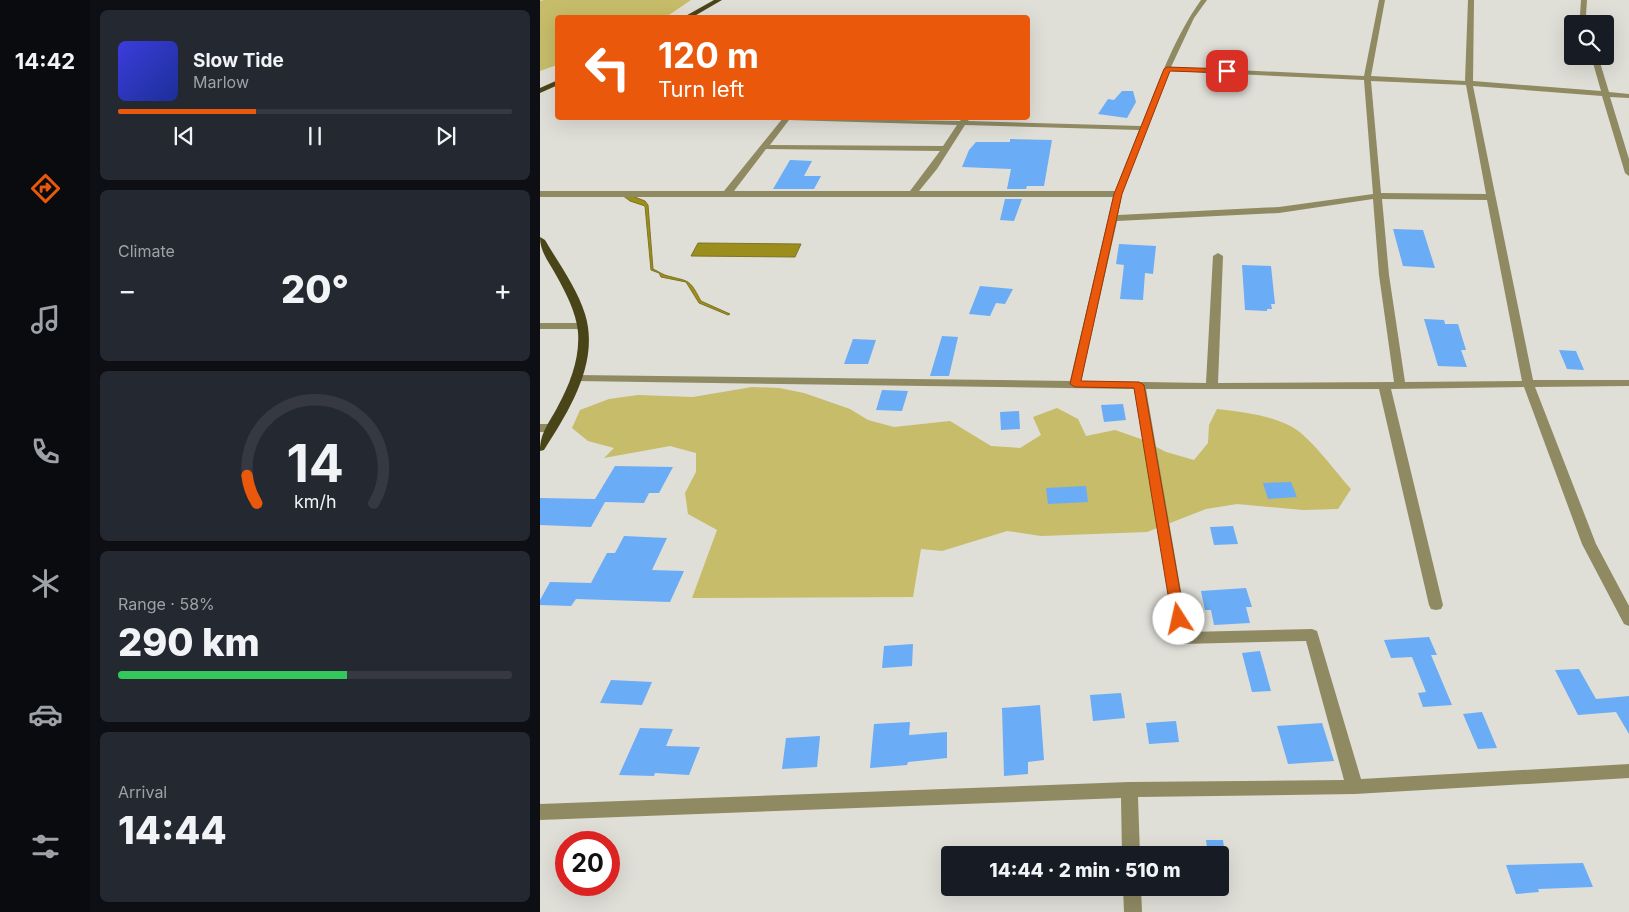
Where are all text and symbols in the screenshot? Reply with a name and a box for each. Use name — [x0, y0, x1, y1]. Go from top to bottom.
map controls — [1564, 15, 1614, 65]
button: search — [1564, 15, 1614, 65]
text: 120 m — [658, 34, 759, 76]
icon: left — [575, 35, 640, 100]
text: 14:42 — [15, 48, 75, 74]
text: Slow Tide — [193, 49, 284, 72]
pin — [1206, 50, 1248, 92]
icon: arrive — [1213, 57, 1241, 85]
text: Marlow — [193, 72, 249, 92]
text: Turn left — [658, 76, 744, 102]
icon: previous — [170, 122, 198, 150]
icon: pause — [301, 122, 329, 150]
icon: next — [432, 122, 460, 150]
icon: directions — [28, 171, 63, 206]
text: Climate — [118, 241, 175, 261]
text: 20° — [281, 266, 349, 312]
text: − — [118, 273, 137, 307]
text: + — [493, 273, 512, 307]
icon: music — [28, 302, 63, 337]
text: 14 — [286, 432, 344, 495]
icon: phone — [28, 434, 63, 469]
text: km/h — [294, 491, 336, 512]
icon: climate — [28, 566, 63, 601]
position arrow — [1152, 592, 1204, 644]
text: Range · 58% — [118, 594, 215, 614]
text: 290 km — [118, 619, 260, 665]
icon: car — [28, 697, 63, 732]
text: Arrival — [118, 782, 167, 802]
text: 14:44 — [118, 807, 227, 853]
icon: filters — [28, 829, 63, 864]
speed limit sign: 20 — [555, 831, 620, 896]
text: 14:44 · 2 min · 510 m — [989, 859, 1181, 882]

